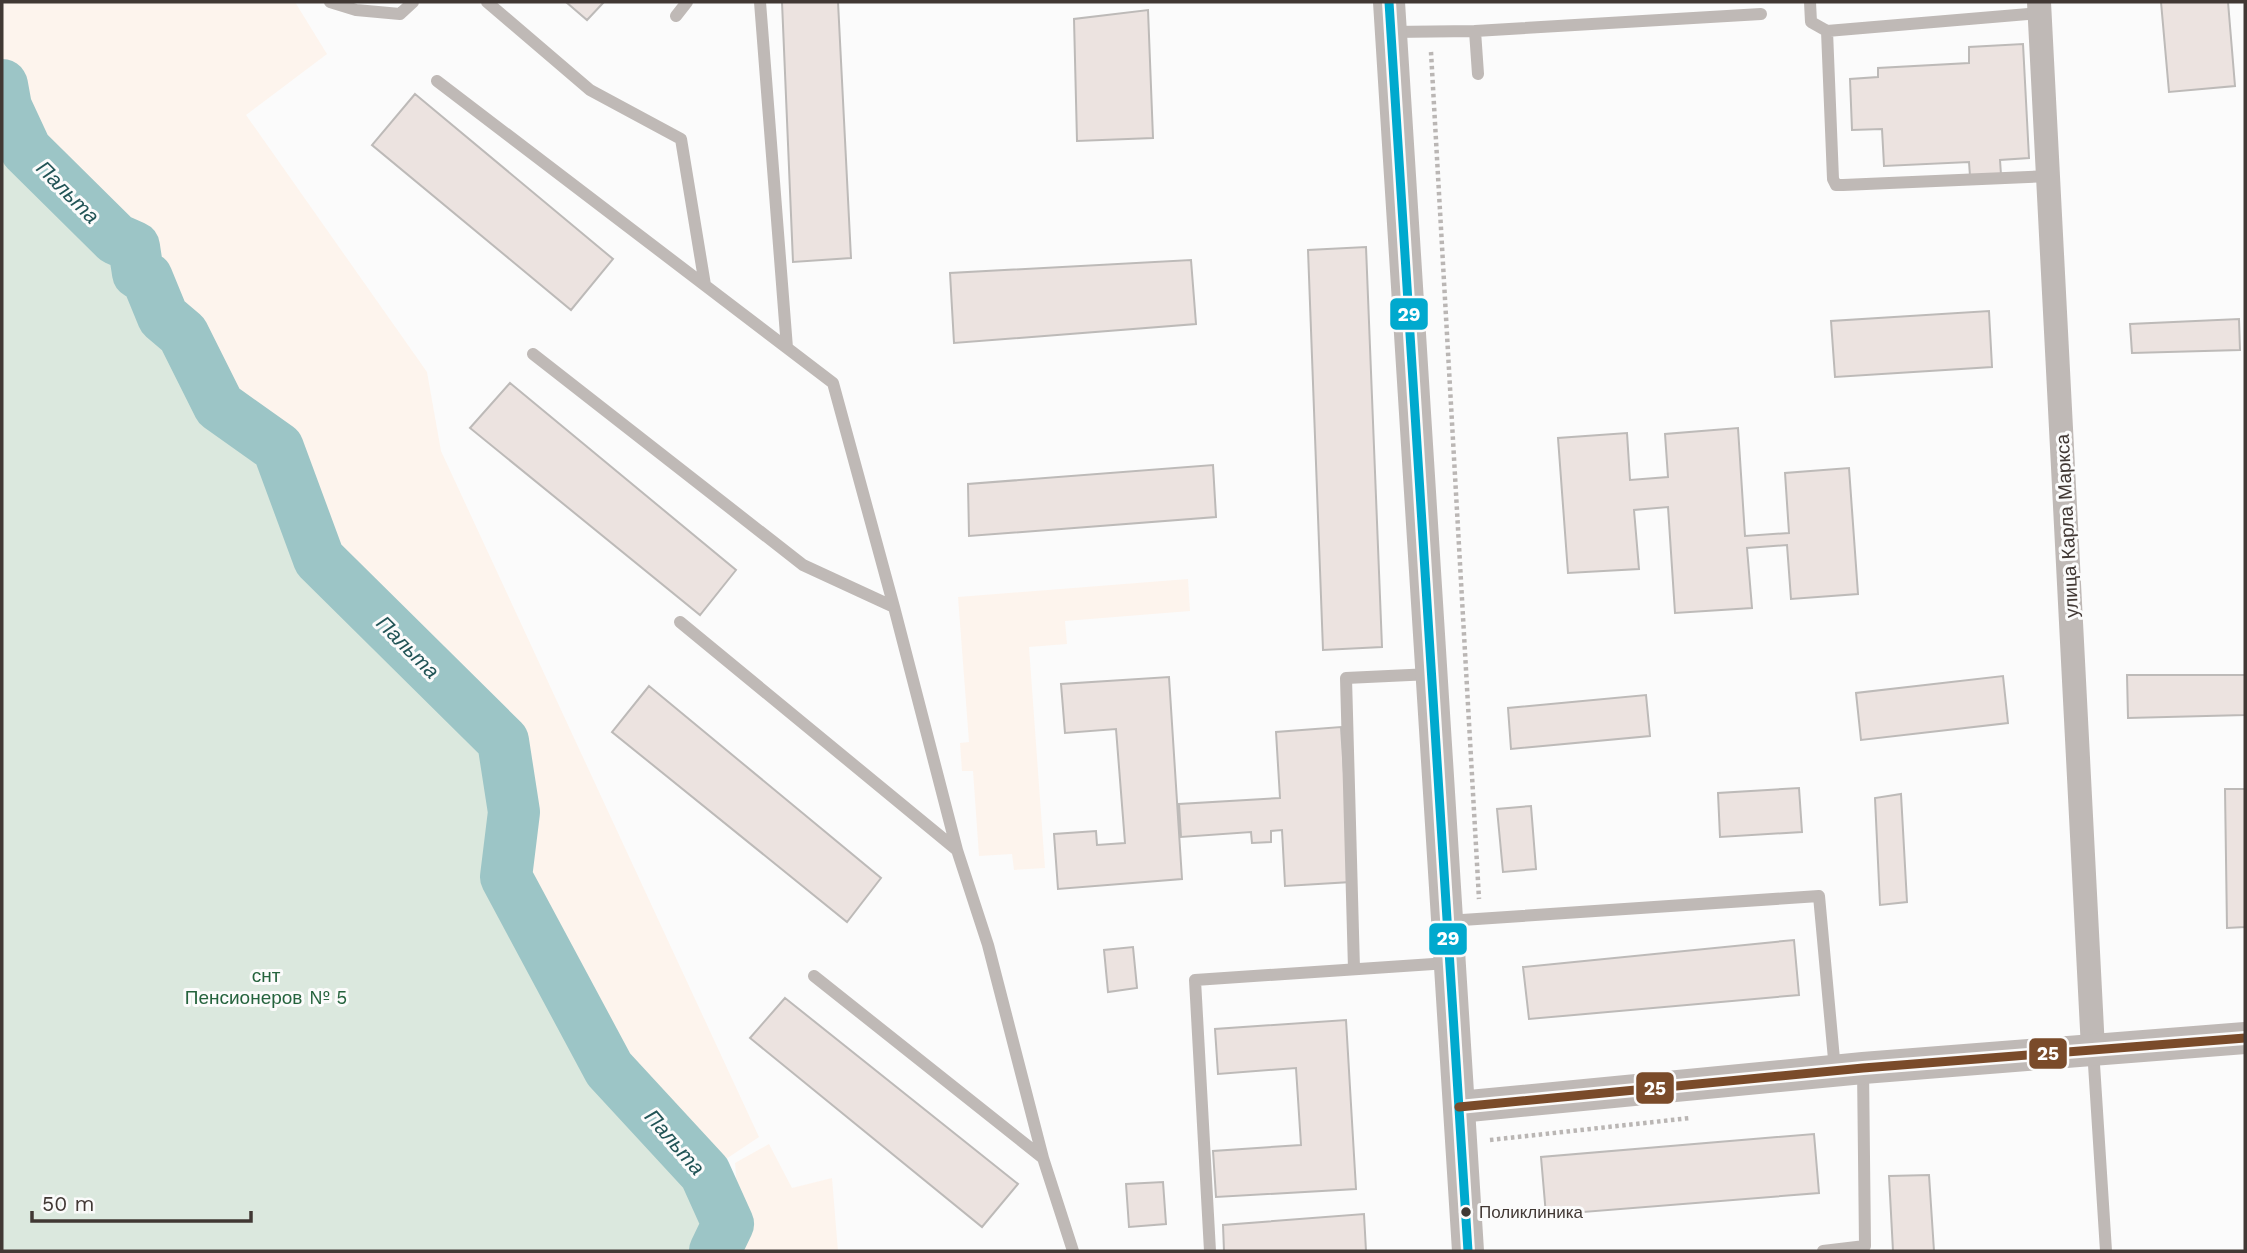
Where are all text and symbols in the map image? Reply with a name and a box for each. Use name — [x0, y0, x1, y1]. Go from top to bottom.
water label: Пальта — [31, 155, 105, 229]
line badge: 29 — [1389, 297, 1429, 331]
text: 29 — [1397, 303, 1421, 326]
street label: улица Карла Маркса — [2051, 433, 2083, 619]
water label: Пальта — [371, 610, 445, 684]
line badge: 29 — [1428, 922, 1468, 956]
text: 29 — [1436, 927, 1460, 950]
park label: снт Пенсионеров № 5 — [185, 964, 347, 1009]
line badge: 25 — [2028, 1037, 2068, 1070]
text: 25 — [2037, 1042, 2059, 1065]
line badge: 25 — [1635, 1071, 1675, 1105]
text: 25 — [1644, 1077, 1666, 1100]
water label: Пальта — [640, 1104, 710, 1180]
scale bar — [32, 1180, 250, 1224]
text: 50 m — [42, 1191, 94, 1216]
place label: Поликлиника — [1479, 1202, 1583, 1222]
marker: Поликлиника — [1459, 1205, 1473, 1219]

